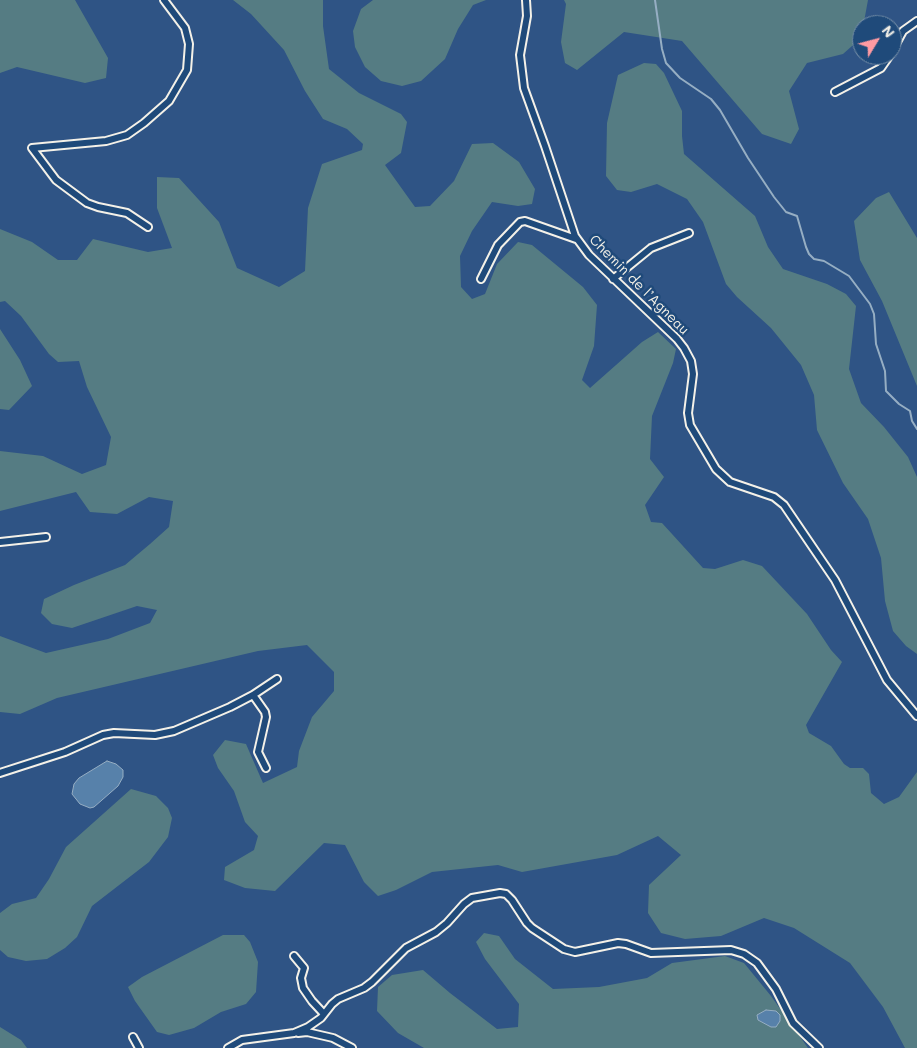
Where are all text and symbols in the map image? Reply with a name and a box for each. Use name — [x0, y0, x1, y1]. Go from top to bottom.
north arrow — [852, 15, 902, 65]
text: N — [878, 21, 899, 41]
street label: Chemin de l’Agneau — [586, 232, 692, 338]

